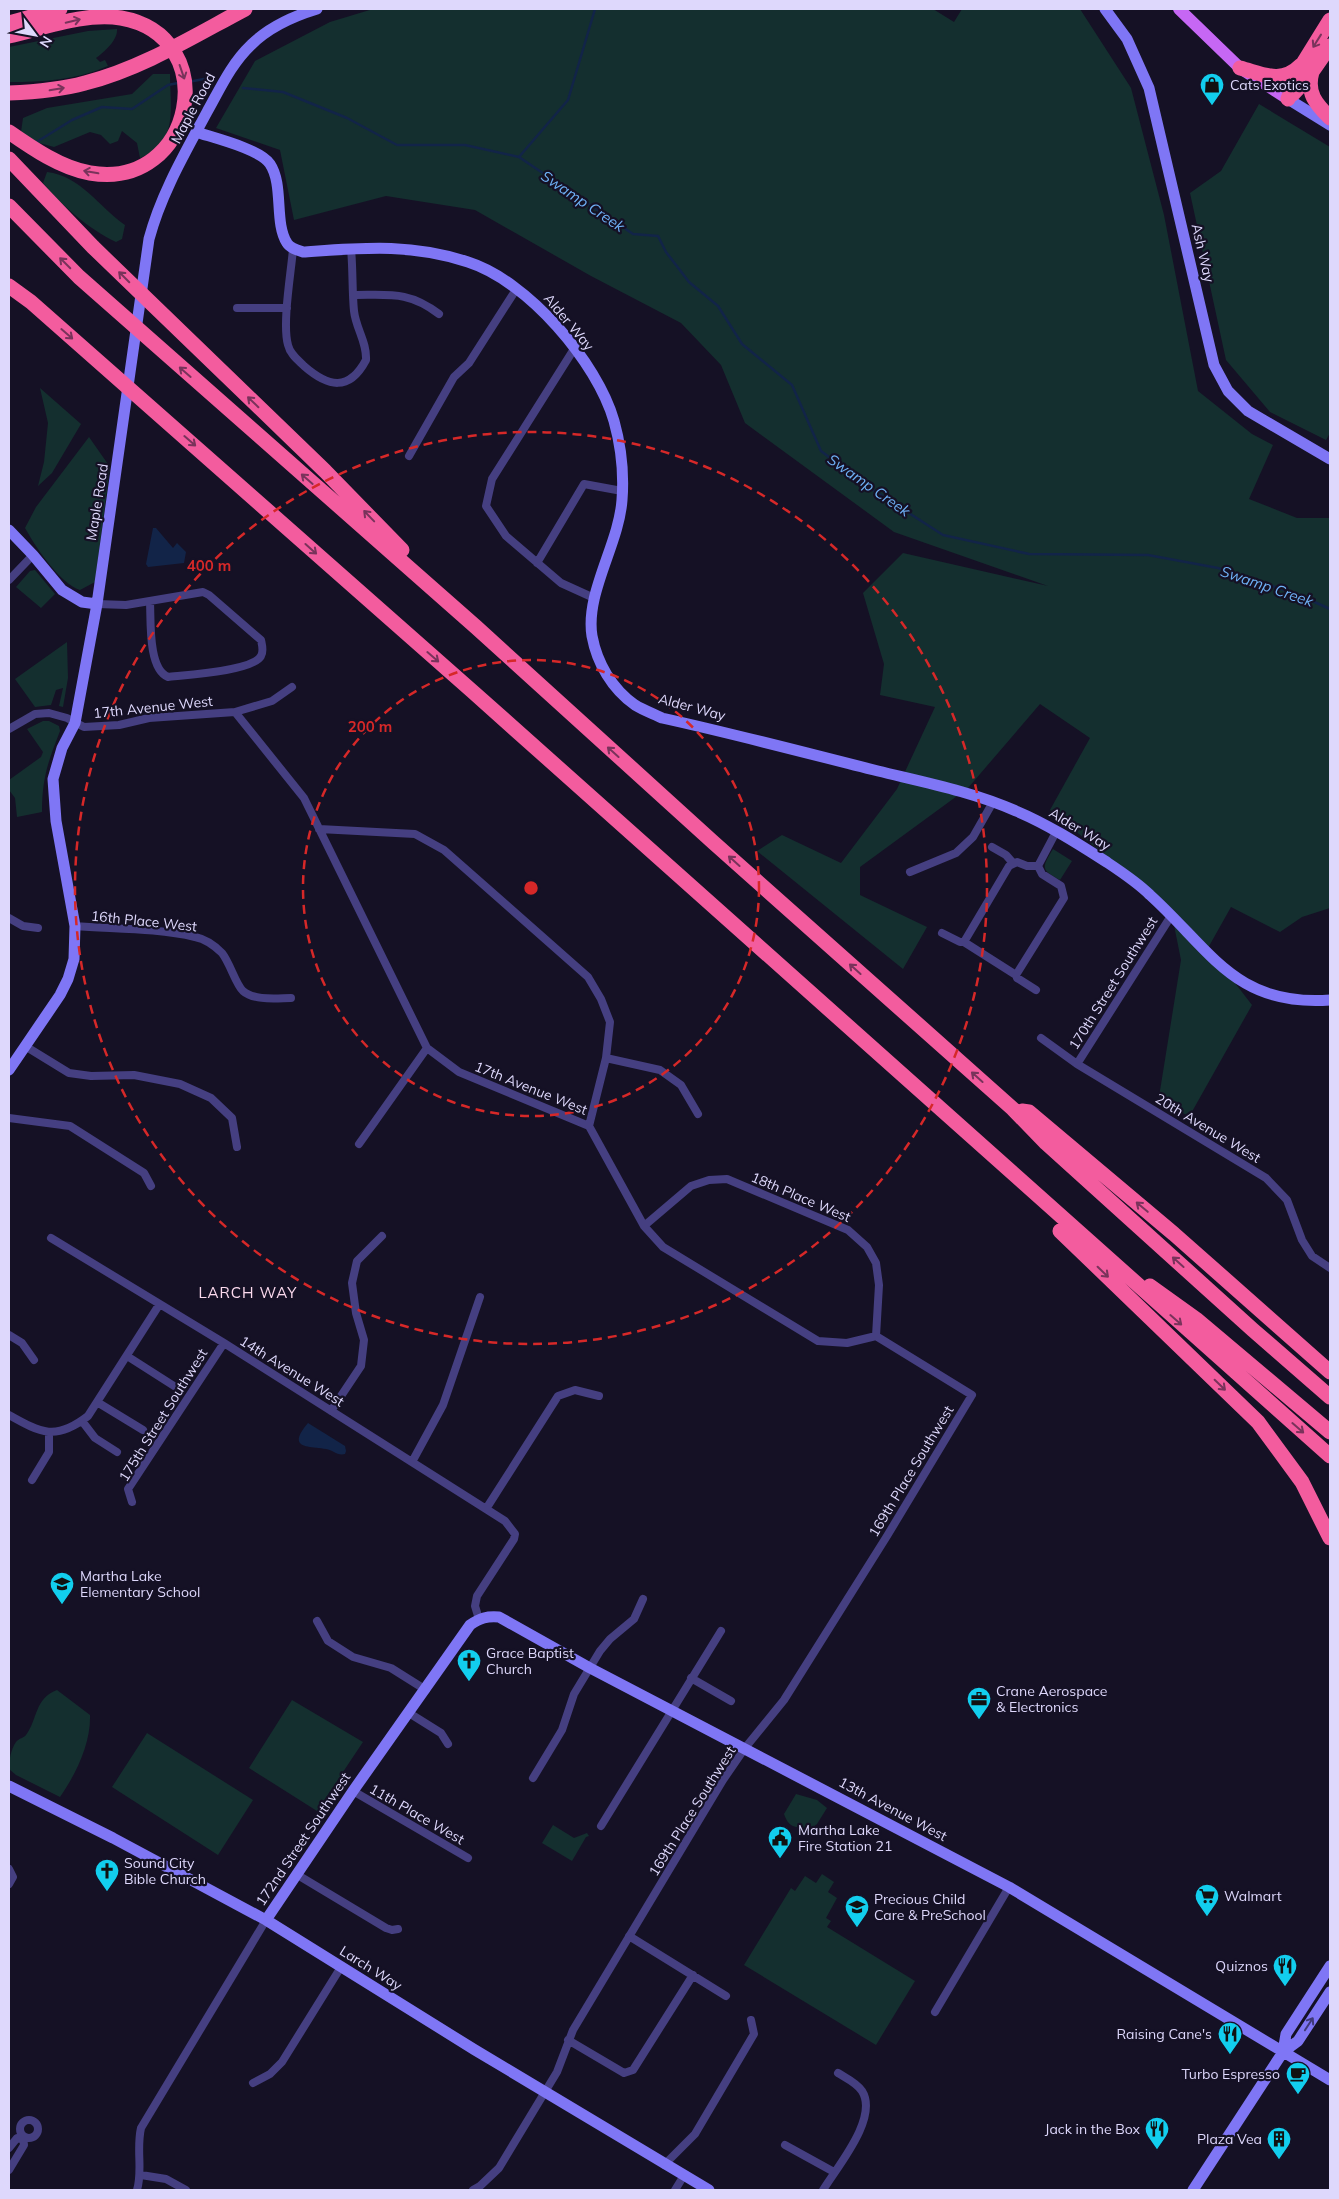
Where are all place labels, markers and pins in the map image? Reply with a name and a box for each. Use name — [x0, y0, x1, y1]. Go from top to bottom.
shop icon: Cats Exotics — [1199, 72, 1225, 106]
place label: Cats Exotics — [1230, 76, 1309, 94]
centre of rings — [522, 879, 540, 897]
place label: Martha Lake Elementary School — [80, 1567, 200, 1601]
school or university icon: Martha Lake Elementary School — [49, 1571, 75, 1605]
place label: Grace Baptist Church — [486, 1644, 574, 1678]
church icon: Grace Baptist Church — [456, 1648, 482, 1682]
place label: Crane Aerospace & Electronics — [996, 1682, 1107, 1716]
office icon: Crane Aerospace & Electronics — [966, 1686, 992, 1720]
place label: Martha Lake Fire Station 21 — [798, 1821, 892, 1855]
public building icon: Martha Lake Fire Station 21 — [767, 1825, 793, 1859]
place label: Sound City Bible Church — [124, 1854, 206, 1888]
church icon: Sound City Bible Church — [94, 1858, 120, 1892]
supermarket icon: Walmart — [1194, 1883, 1220, 1917]
place label: Walmart — [1224, 1887, 1282, 1905]
place label: Precious Child Care & PreSchool — [874, 1890, 986, 1924]
school or university icon: Precious Child Care & PreSchool — [844, 1894, 870, 1928]
restaurant icon: Quiznos — [1272, 1953, 1298, 1987]
place label: Quiznos — [1215, 1957, 1268, 1975]
restaurant icon: Raising Cane's — [1217, 2021, 1243, 2055]
place label: Raising Cane's — [1116, 2025, 1212, 2043]
cafe icon: Turbo Espresso — [1285, 2061, 1311, 2095]
place label: Turbo Espresso — [1181, 2065, 1280, 2083]
restaurant icon: Jack in the Box — [1144, 2116, 1170, 2150]
place label: Jack in the Box — [1045, 2120, 1140, 2138]
building icon: Plaza Vea — [1266, 2126, 1292, 2160]
place label: Plaza Vea — [1197, 2130, 1262, 2148]

